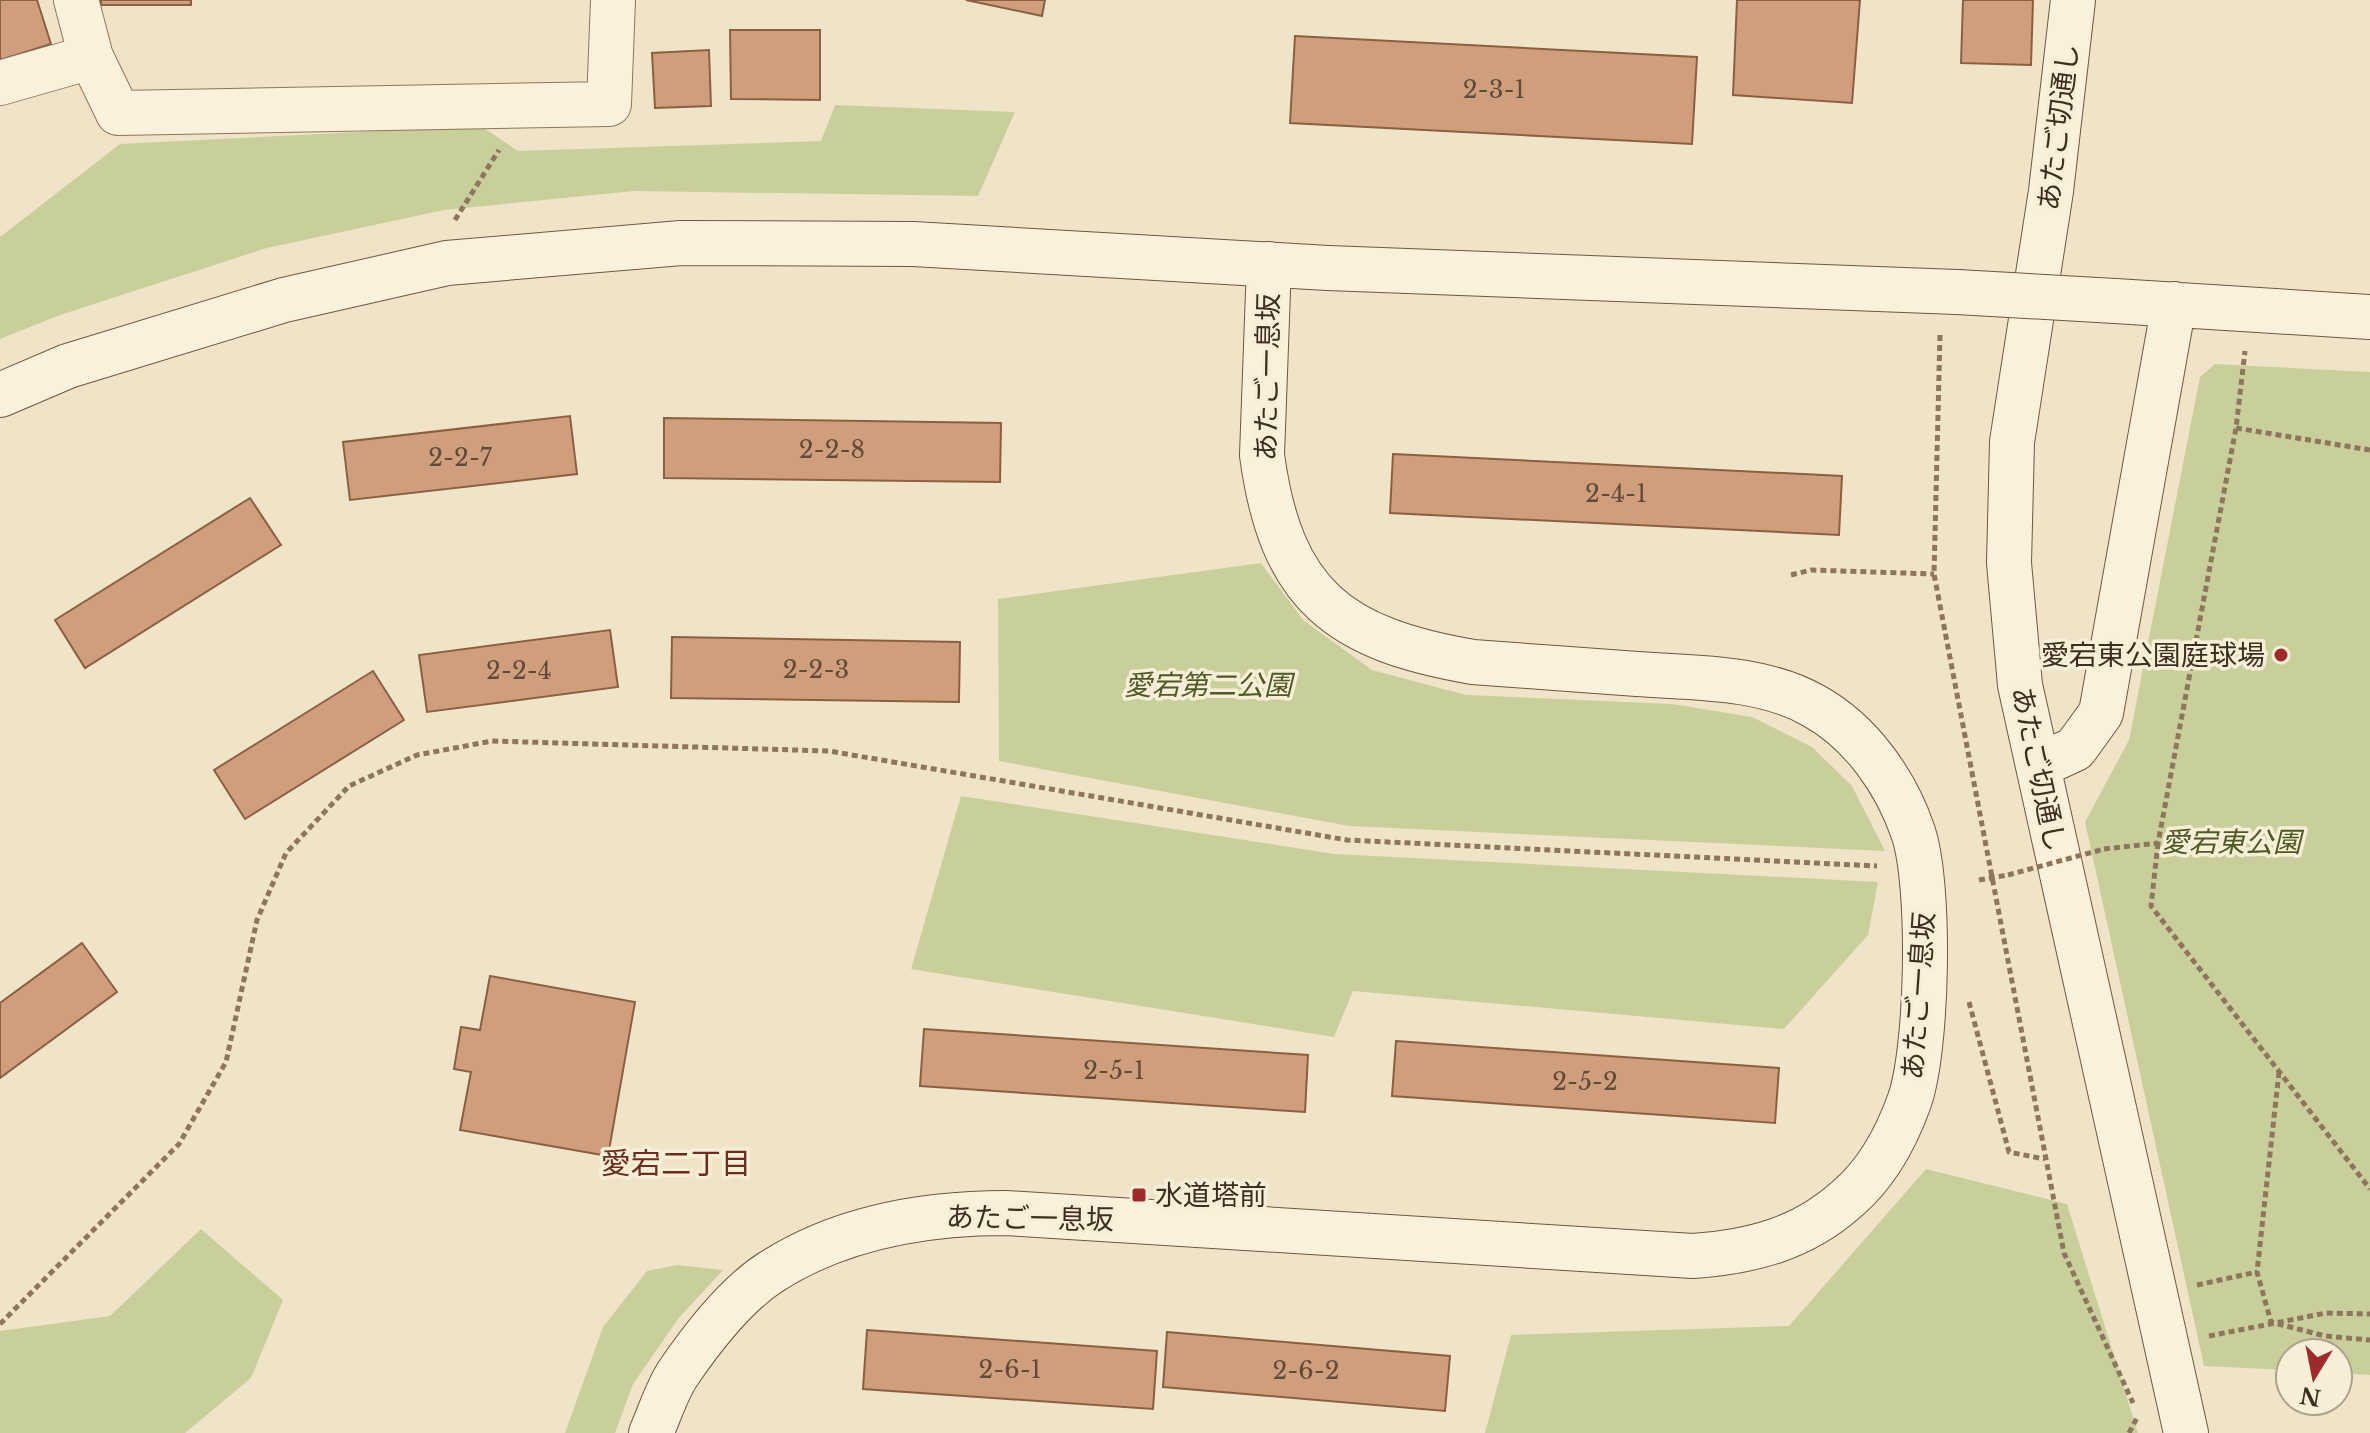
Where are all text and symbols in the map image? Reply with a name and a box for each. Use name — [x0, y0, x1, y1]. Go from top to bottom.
street label: あたご切通し — [2031, 42, 2086, 213]
house number: 2-3-1 — [1463, 75, 1525, 104]
street label: あたご一息坂 — [1249, 293, 1286, 461]
house number: 2-2-8 — [799, 435, 865, 464]
house number: 2-2-7 — [428, 443, 493, 472]
house number: 2-4-1 — [1585, 479, 1647, 508]
place label: 愛宕東公園庭球場 — [2041, 638, 2265, 673]
marker: 愛宕東公園庭球場 — [2272, 646, 2290, 664]
house number: 2-2-3 — [783, 655, 849, 684]
house number: 2-2-4 — [486, 656, 552, 685]
park label: 愛宕第二公園 — [1124, 668, 1296, 703]
street label: あたご切通し — [2004, 683, 2073, 855]
park label: 愛宕東公園 — [2161, 825, 2305, 860]
street label: あたご一息坂 — [1895, 911, 1942, 1081]
house number: 2-5-1 — [1083, 1056, 1145, 1085]
house number: 2-5-2 — [1552, 1067, 1618, 1096]
district label: 愛宕二丁目 — [601, 1145, 751, 1182]
place label: 水道塔前 — [1155, 1178, 1267, 1213]
marker: 水道塔前 — [1130, 1186, 1148, 1204]
street label: あたご一息坂 — [946, 1200, 1114, 1237]
north arrow — [2274, 1337, 2354, 1417]
house number: 2-6-1 — [978, 1355, 1042, 1384]
house number: 2-6-2 — [1272, 1356, 1340, 1385]
text: N — [2298, 1381, 2323, 1411]

